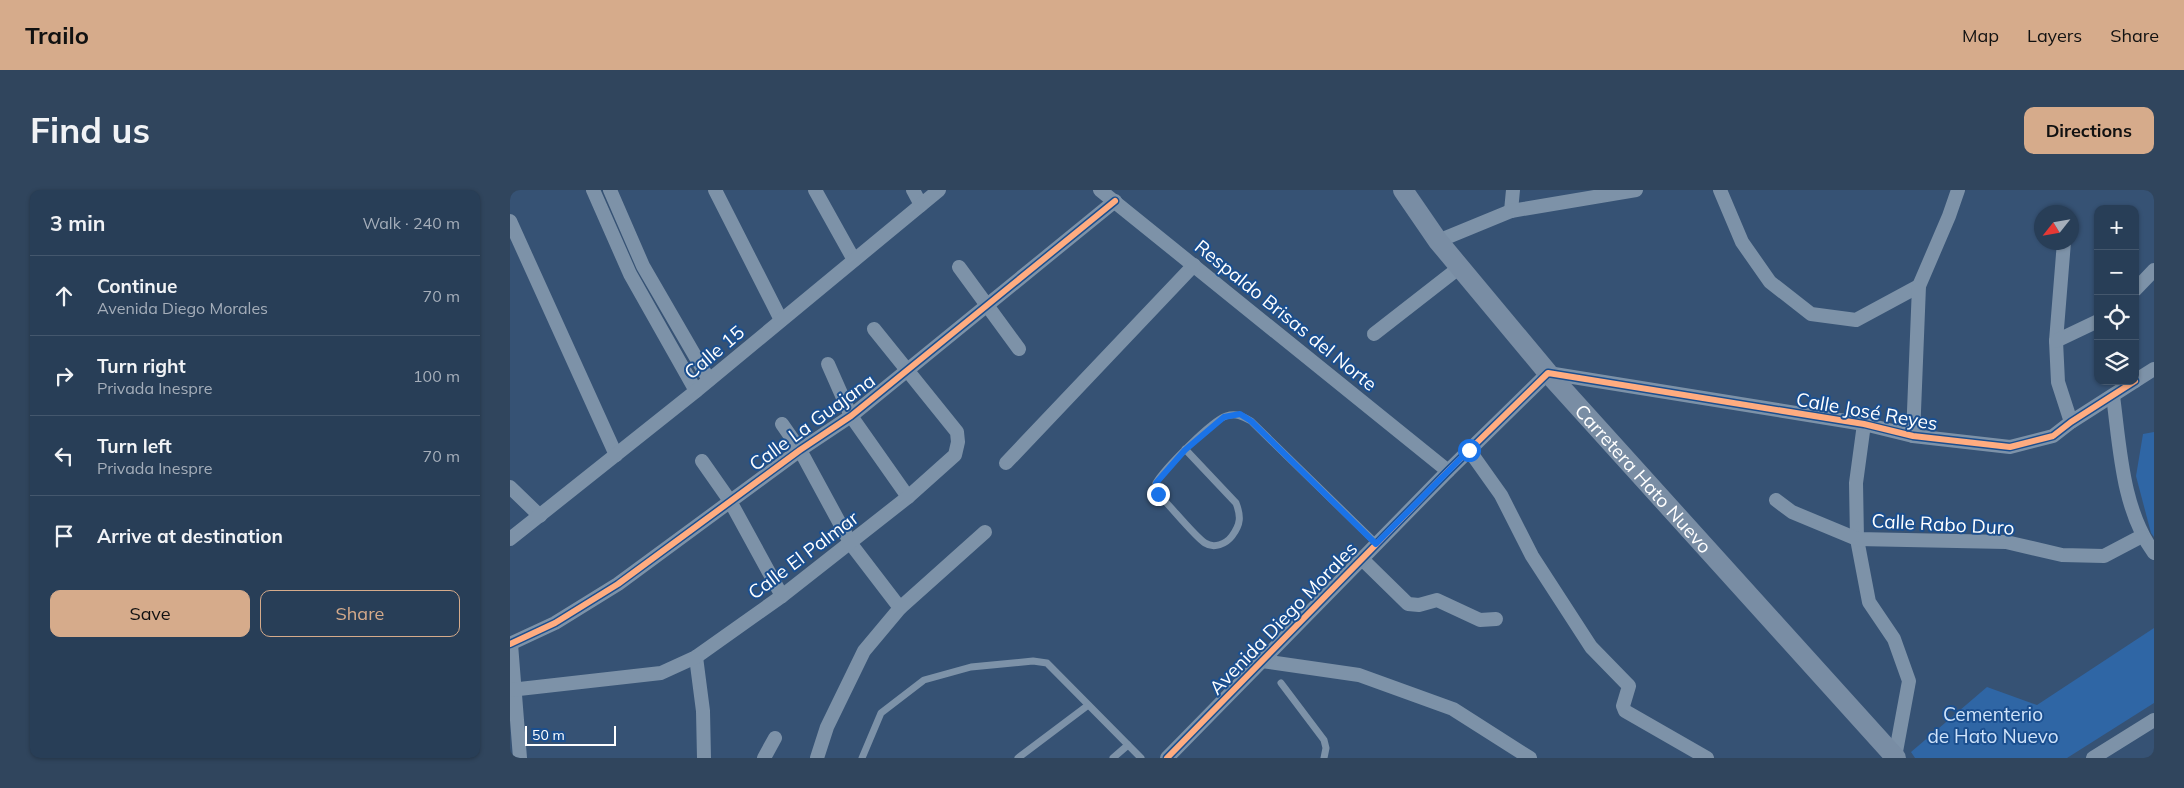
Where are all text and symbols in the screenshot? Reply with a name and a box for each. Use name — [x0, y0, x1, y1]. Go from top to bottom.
text: Trailo — [25, 20, 89, 50]
text: Map — [1962, 24, 1999, 47]
text: Layers — [2027, 24, 2082, 47]
text: Share — [2110, 24, 2159, 47]
button: Directions — [2024, 107, 2154, 154]
text: Find us — [30, 108, 150, 152]
north arrow — [2034, 205, 2079, 250]
map controls — [2094, 205, 2139, 385]
button: + — [2094, 205, 2139, 250]
text: 3 min — [50, 210, 105, 236]
text: Walk · 240 m — [362, 213, 460, 233]
street label: Respaldo Brisas del Norte — [1190, 234, 1382, 396]
button: − — [2094, 250, 2139, 295]
text: Continue — [97, 274, 177, 298]
icon: ahead — [50, 282, 78, 310]
text: 70 m — [423, 286, 460, 306]
button: locate — [2094, 295, 2139, 340]
text: Avenida Diego Morales — [97, 298, 268, 318]
street label: Calle 15 — [679, 320, 749, 384]
button: layers — [2094, 340, 2139, 385]
text: Turn right — [97, 354, 186, 378]
icon: right — [50, 362, 78, 390]
text: 100 m — [413, 366, 460, 386]
street label: Calle La Guajana — [744, 368, 880, 476]
text: Privada Inespre — [97, 378, 212, 398]
street label: Calle José Reyes — [1794, 387, 1940, 435]
street label: Carretera Hato Nuevo — [1570, 399, 1717, 558]
text: Turn left — [97, 434, 172, 458]
route start — [1458, 439, 1481, 462]
icon: left — [50, 442, 78, 470]
text: 70 m — [423, 446, 460, 466]
text: Privada Inespre — [97, 458, 212, 478]
route end — [1147, 483, 1170, 506]
street label: Calle El Palmar — [743, 506, 863, 604]
street label: Calle Rabo Duro — [1871, 508, 2015, 540]
icon: arrive — [50, 522, 78, 550]
text: Arrive at destination — [97, 524, 283, 548]
street label: Avenida Diego Morales — [1204, 537, 1362, 699]
button: Save — [50, 590, 250, 637]
button: Share — [260, 590, 460, 637]
park label: Cementerio de Hato Nuevo — [1927, 702, 2059, 748]
scale bar — [525, 723, 616, 746]
text: 50 m — [532, 726, 565, 744]

